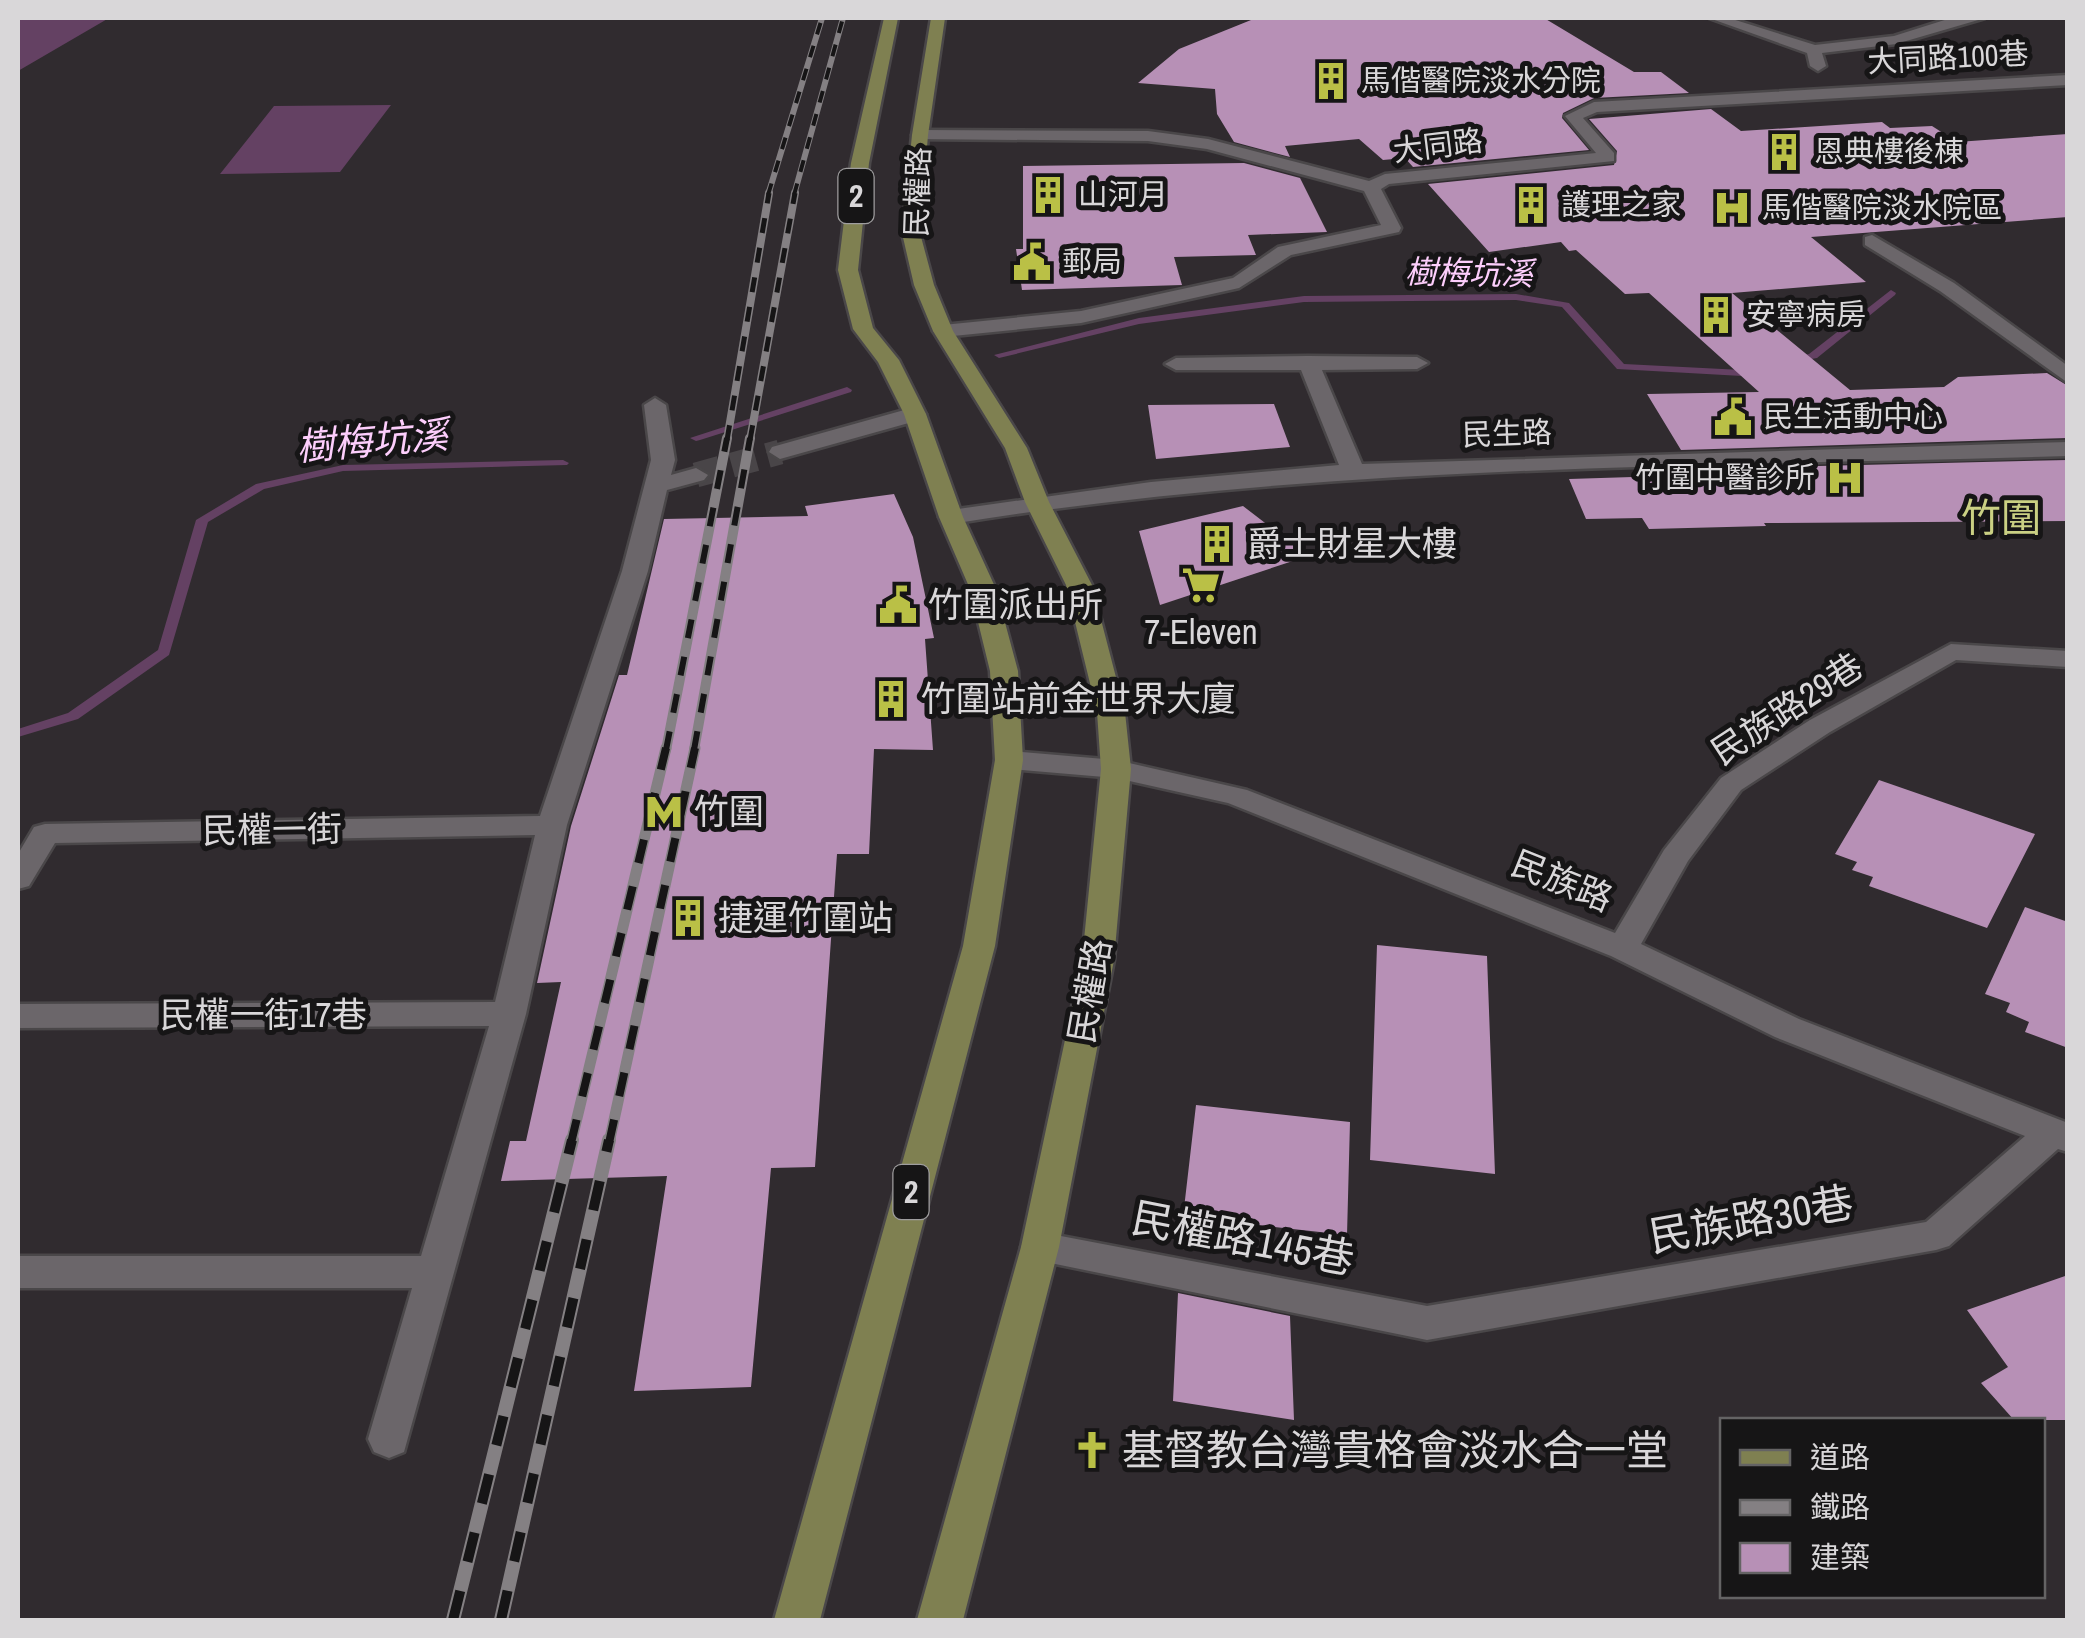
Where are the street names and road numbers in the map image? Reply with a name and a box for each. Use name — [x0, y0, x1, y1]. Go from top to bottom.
street label: 大同路100巷 — [1866, 33, 2029, 81]
street label: 大同路 — [1391, 120, 1485, 170]
street label: 民權路 — [895, 146, 939, 238]
road number: 2 — [838, 169, 874, 223]
street label: 民生路 — [1461, 411, 1553, 455]
street label: 民族路29巷 — [1702, 642, 1872, 775]
street label: 民權一街 — [202, 805, 342, 854]
street label: 民族路 — [1505, 839, 1620, 922]
street label: 民權路 — [1057, 935, 1122, 1047]
street label: 民權一街17巷 — [160, 991, 366, 1038]
road number: 2 — [894, 1165, 928, 1219]
street label: 民族路30巷 — [1645, 1174, 1857, 1264]
street label: 民權路145巷 — [1127, 1189, 1359, 1287]

